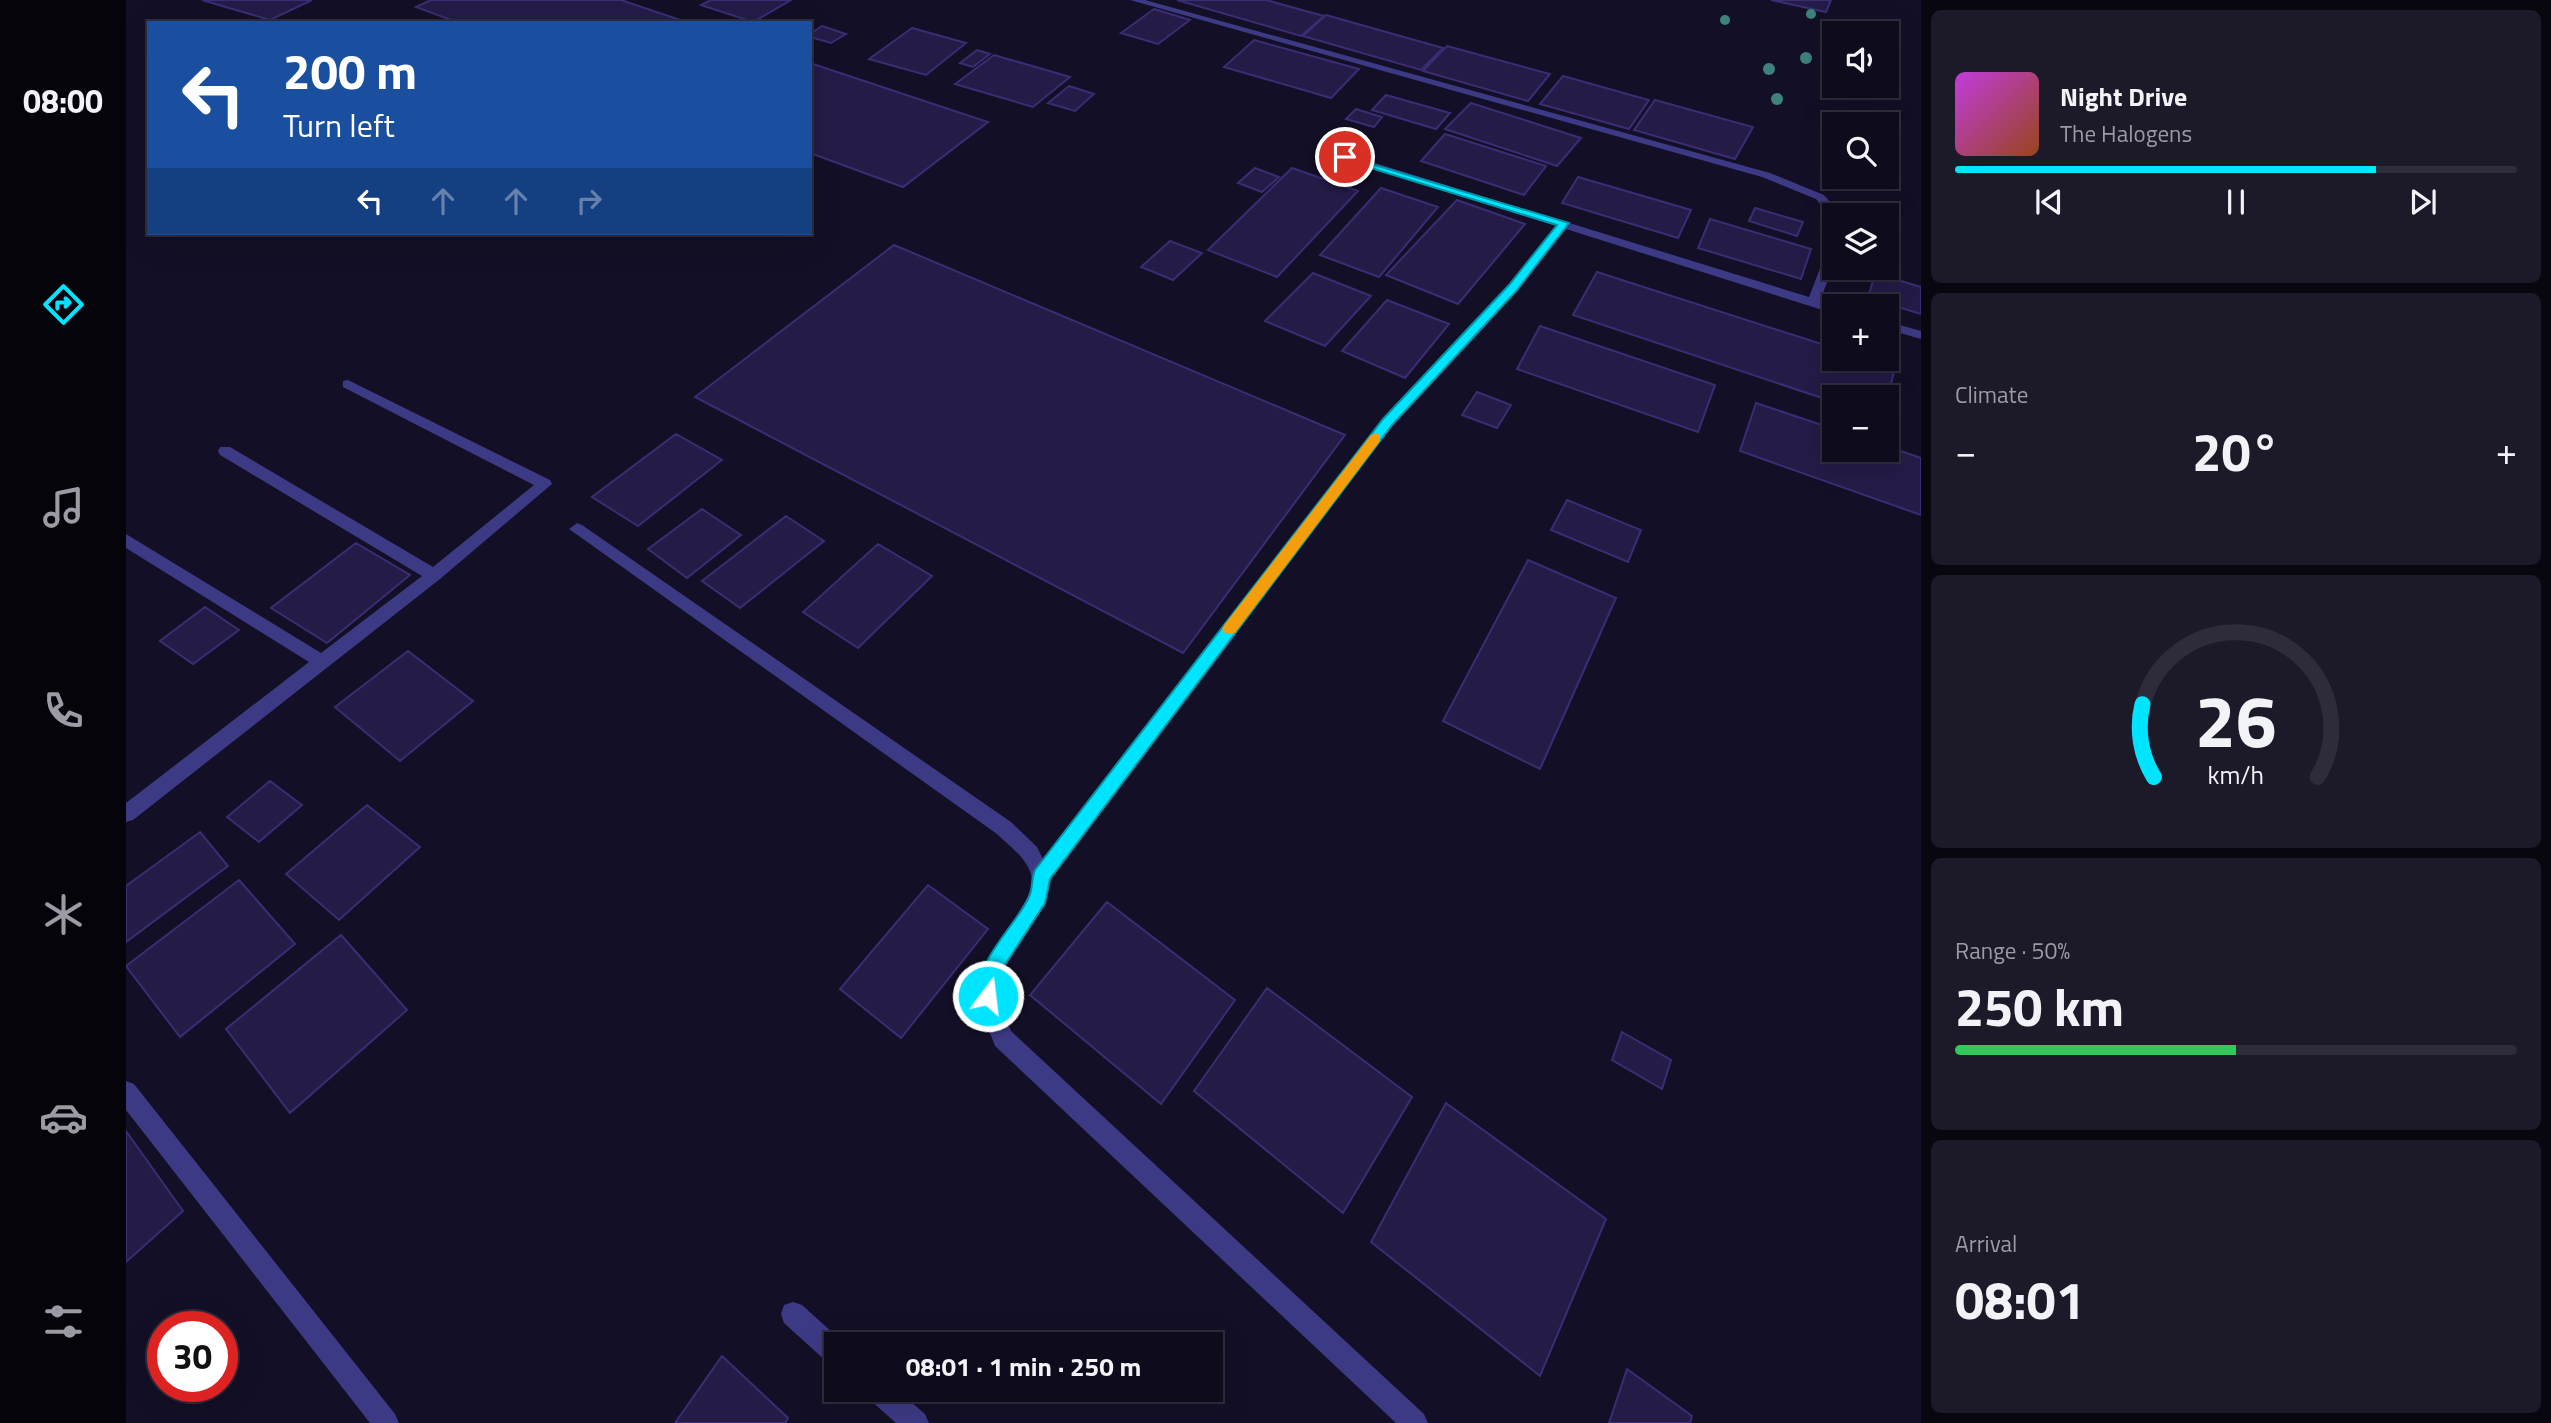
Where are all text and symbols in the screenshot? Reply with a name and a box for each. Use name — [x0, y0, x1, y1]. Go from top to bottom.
map controls — [1822, 21, 1899, 462]
button: sound — [1822, 21, 1899, 98]
text: 200 m — [283, 33, 417, 108]
icon: left — [168, 49, 259, 140]
text: 08:00 — [23, 77, 103, 125]
text: Night Drive — [2060, 77, 2187, 116]
text: Turn left — [283, 101, 395, 149]
button: search — [1822, 112, 1899, 189]
text: The Halogens — [2060, 116, 2192, 151]
pin — [1315, 127, 1375, 187]
icon: arrive — [1326, 138, 1364, 176]
icon: left — [351, 182, 389, 220]
icon: ahead — [424, 182, 462, 220]
icon: ahead — [497, 182, 535, 220]
icon: right — [570, 182, 608, 220]
icon: previous — [2030, 183, 2068, 221]
icon: pause — [2217, 183, 2255, 221]
icon: next — [2404, 183, 2442, 221]
button: layers — [1822, 203, 1899, 280]
icon: directions — [39, 280, 88, 329]
button: + — [1822, 294, 1899, 371]
text: Climate — [1955, 377, 2028, 412]
button: − — [1822, 385, 1899, 462]
text: 20° — [2192, 412, 2280, 491]
text: − — [1955, 422, 1976, 480]
text: + — [2496, 422, 2517, 480]
icon: music — [39, 483, 88, 532]
text: 26 — [2195, 666, 2277, 776]
icon: phone — [39, 686, 88, 735]
text: km/h — [2208, 756, 2264, 794]
icon: climate — [39, 890, 88, 939]
text: Range · 50% — [1955, 933, 2070, 968]
position arrow — [951, 959, 1025, 1033]
text: 250 km — [1955, 967, 2124, 1046]
icon: car — [39, 1093, 88, 1142]
text: Arrival — [1955, 1226, 2017, 1261]
text: 08:01 — [1955, 1260, 2085, 1339]
icon: filters — [39, 1297, 88, 1346]
speed limit sign: 30 — [147, 1311, 238, 1402]
text: 08:01 · 1 min · 250 m — [906, 1347, 1141, 1386]

